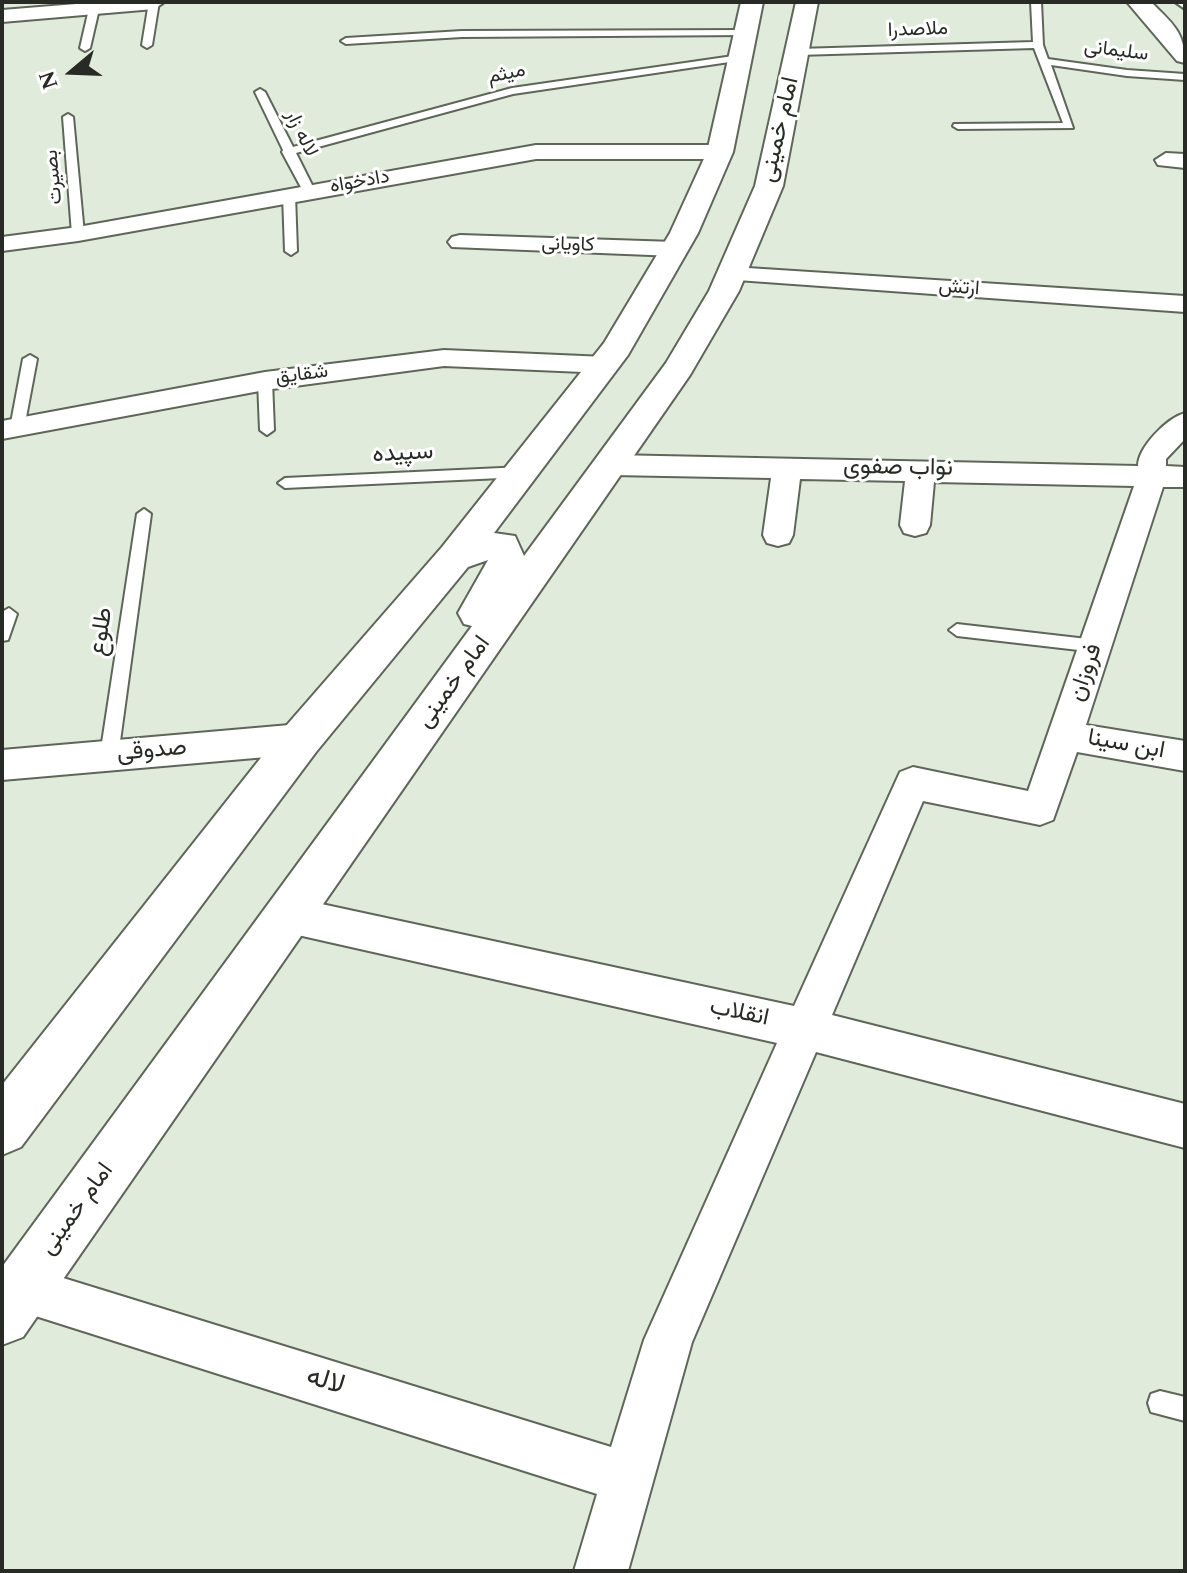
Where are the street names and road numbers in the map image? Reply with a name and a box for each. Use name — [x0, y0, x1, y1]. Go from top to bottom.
street label: ملاصدرا — [888, 18, 948, 44]
street label: سلیمانی — [1082, 36, 1150, 68]
street label: میثم — [486, 59, 528, 91]
street label: امام خمینی — [755, 75, 807, 185]
street label: لاله زار — [278, 107, 322, 161]
street label: بصیرت — [41, 149, 69, 205]
street label: دادخواه — [328, 166, 392, 200]
street label: کاویانی — [541, 233, 595, 259]
street label: ارتش — [938, 276, 980, 302]
street label: شقایق — [274, 361, 330, 391]
street label: سپیده — [372, 439, 434, 471]
street label: نواب صفوی — [843, 454, 953, 484]
street label: طلوع — [85, 606, 121, 658]
street label: امام خمینی — [412, 631, 498, 735]
street label: فروزان — [1064, 640, 1110, 706]
street label: ابن سینا — [1085, 725, 1167, 767]
street label: صدوقی — [116, 735, 188, 769]
street label: انقلاب — [707, 994, 771, 1034]
street label: امام خمینی — [35, 1158, 121, 1262]
street label: لاله — [302, 1361, 348, 1405]

